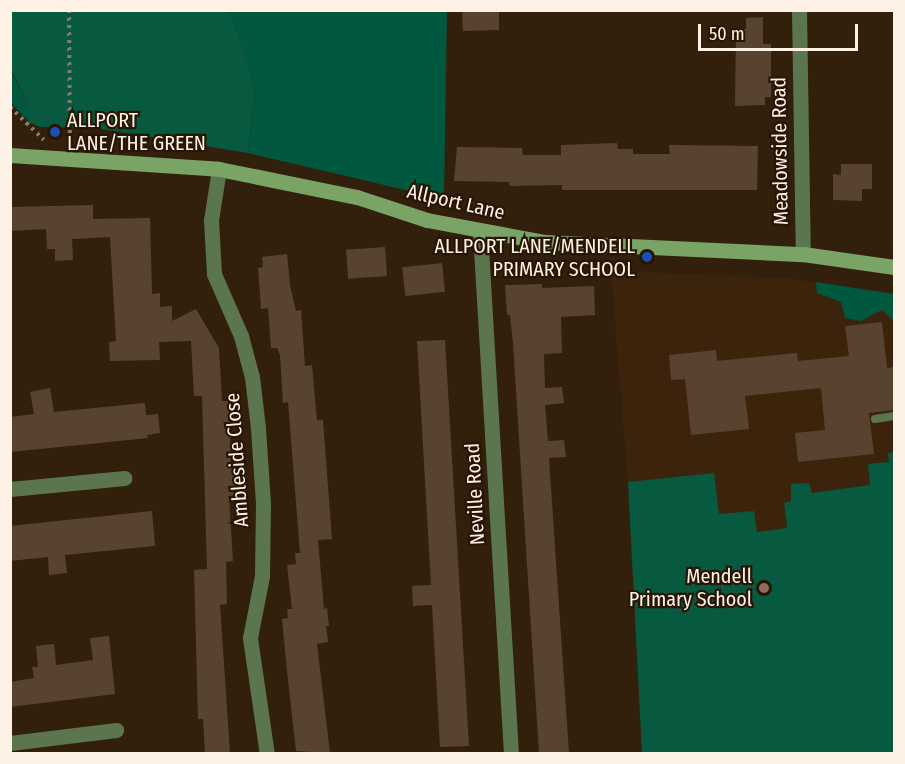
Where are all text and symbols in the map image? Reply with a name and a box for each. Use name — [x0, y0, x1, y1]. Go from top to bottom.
scale bar — [701, 12, 862, 50]
text: 50 m — [709, 23, 745, 45]
street label: Meadowside Road — [767, 77, 793, 225]
place label: ALLPORT LANE/THE GREEN — [67, 108, 206, 155]
marker: ALLPORT LANE/THE GREEN — [48, 125, 62, 139]
street label: Allport Lane — [405, 179, 507, 225]
place label: ALLPORT LANE/MENDELL PRIMARY SCHOOL — [435, 234, 635, 281]
marker: ALLPORT LANE/MENDELL PRIMARY SCHOOL — [640, 250, 654, 264]
street label: Ambleside Close — [220, 392, 254, 528]
street label: Neville Road — [460, 442, 490, 546]
place label: Mendell Primary School — [629, 564, 752, 611]
marker: Mendell Primary School — [757, 581, 771, 595]

